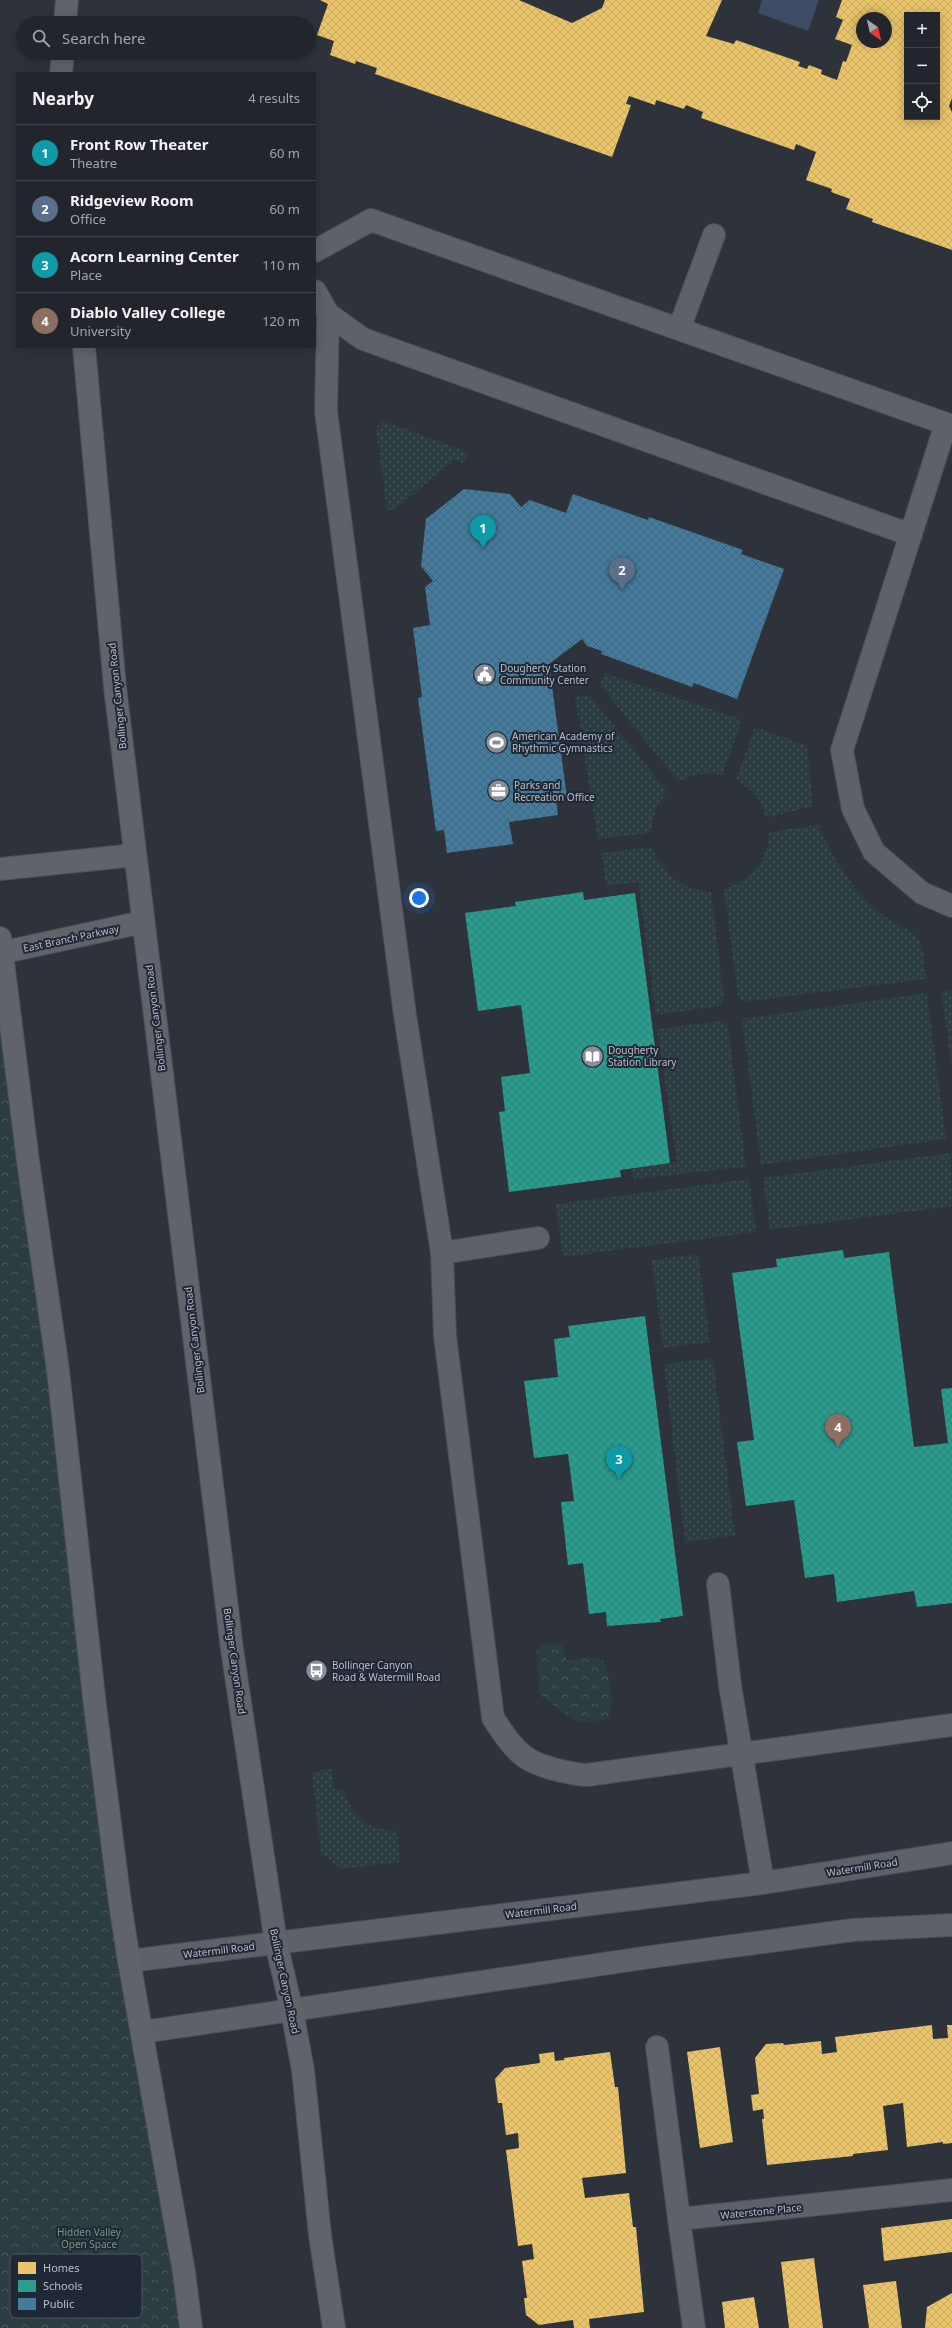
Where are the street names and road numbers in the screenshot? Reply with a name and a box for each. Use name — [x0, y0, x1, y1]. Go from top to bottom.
street label: Bollinger Canyon Road — [104, 642, 130, 750]
street label: East Branch Parkway — [22, 921, 121, 955]
street label: Bollinger Canyon Road — [142, 964, 168, 1072]
street label: Bollinger Canyon Road — [181, 1286, 207, 1394]
street label: Bollinger Canyon Road — [221, 1607, 249, 1715]
street label: Watermill Road — [825, 1854, 899, 1880]
street label: Watermill Road — [505, 1899, 577, 1921]
street label: Bollinger Canyon Road — [267, 1927, 303, 2035]
street label: Watermill Road — [183, 1939, 255, 1961]
street label: Waterstone Place — [720, 2200, 803, 2222]

